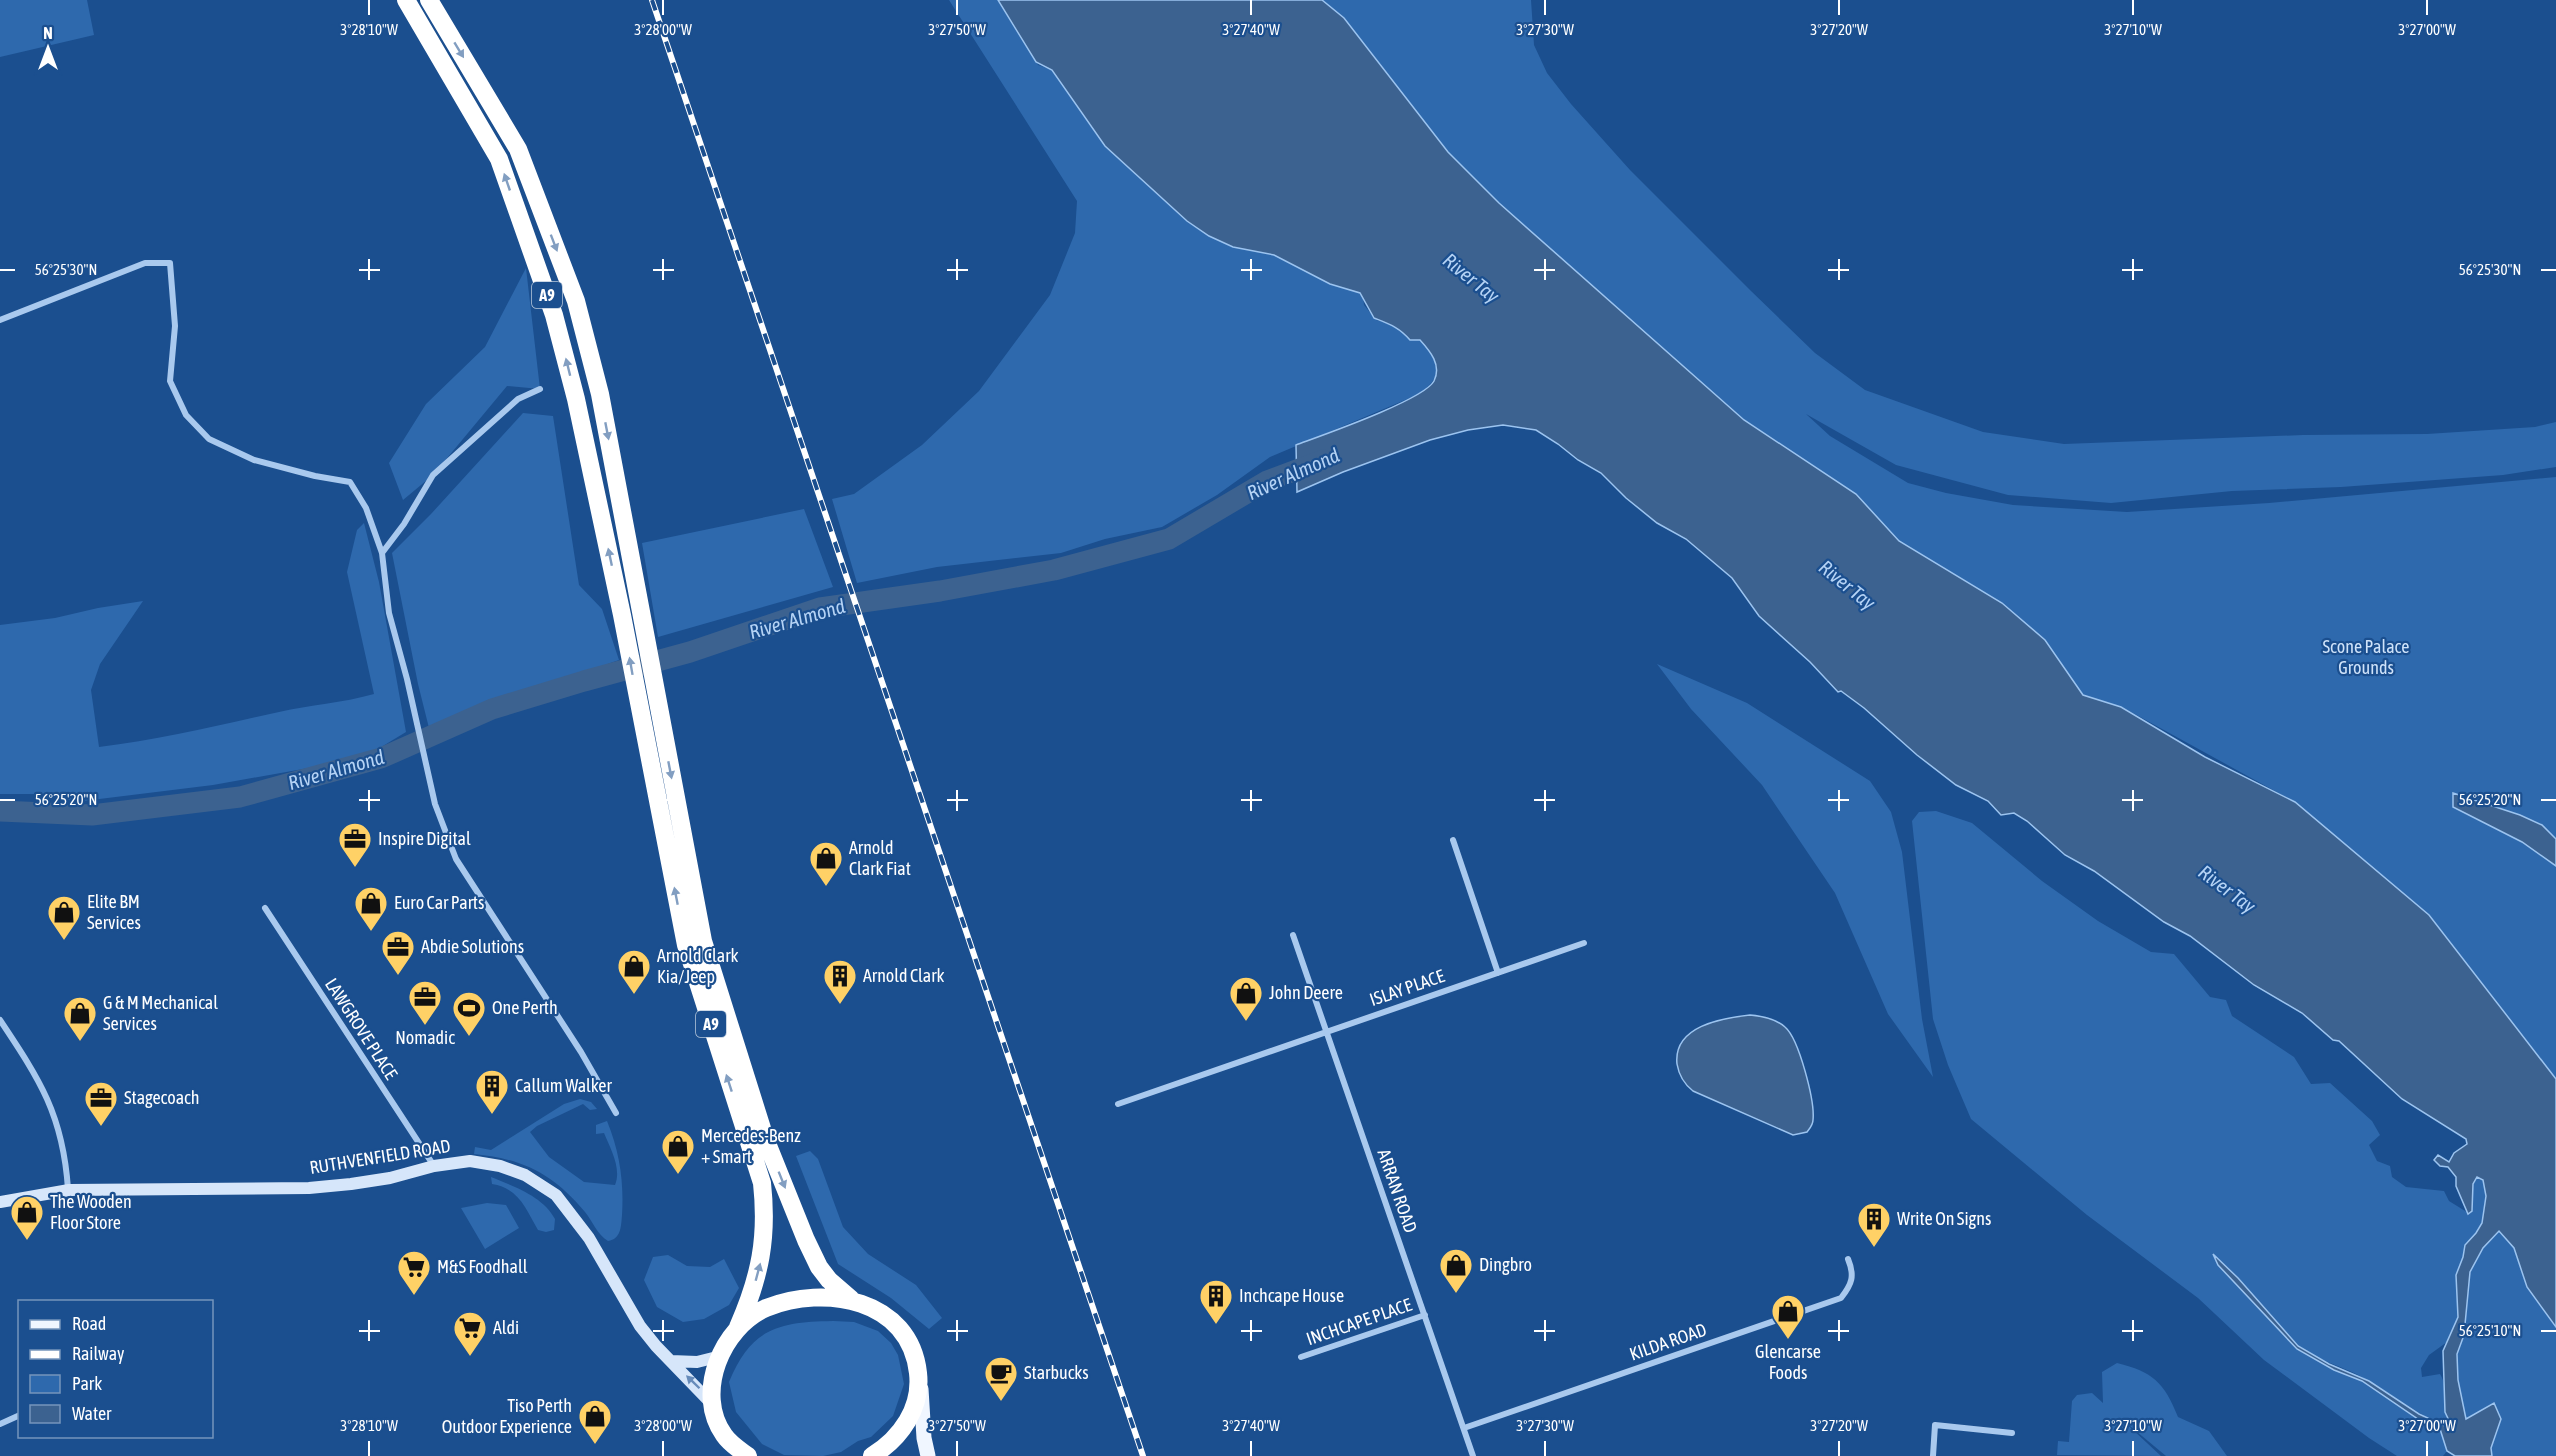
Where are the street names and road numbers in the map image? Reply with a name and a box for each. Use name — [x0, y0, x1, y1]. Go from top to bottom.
road number: A9 — [532, 282, 562, 308]
street label: ISLAY PLACE — [1367, 965, 1447, 1010]
street label: LAWGROVE PLACE — [321, 974, 402, 1083]
road number: A9 — [696, 1011, 726, 1037]
street label: RUTHVENFIELD ROAD — [308, 1135, 452, 1178]
street label: ARRAN ROAD — [1373, 1146, 1422, 1235]
street label: INCHCAPE PLACE — [1303, 1294, 1415, 1349]
street label: KILDA ROAD — [1627, 1319, 1709, 1364]

